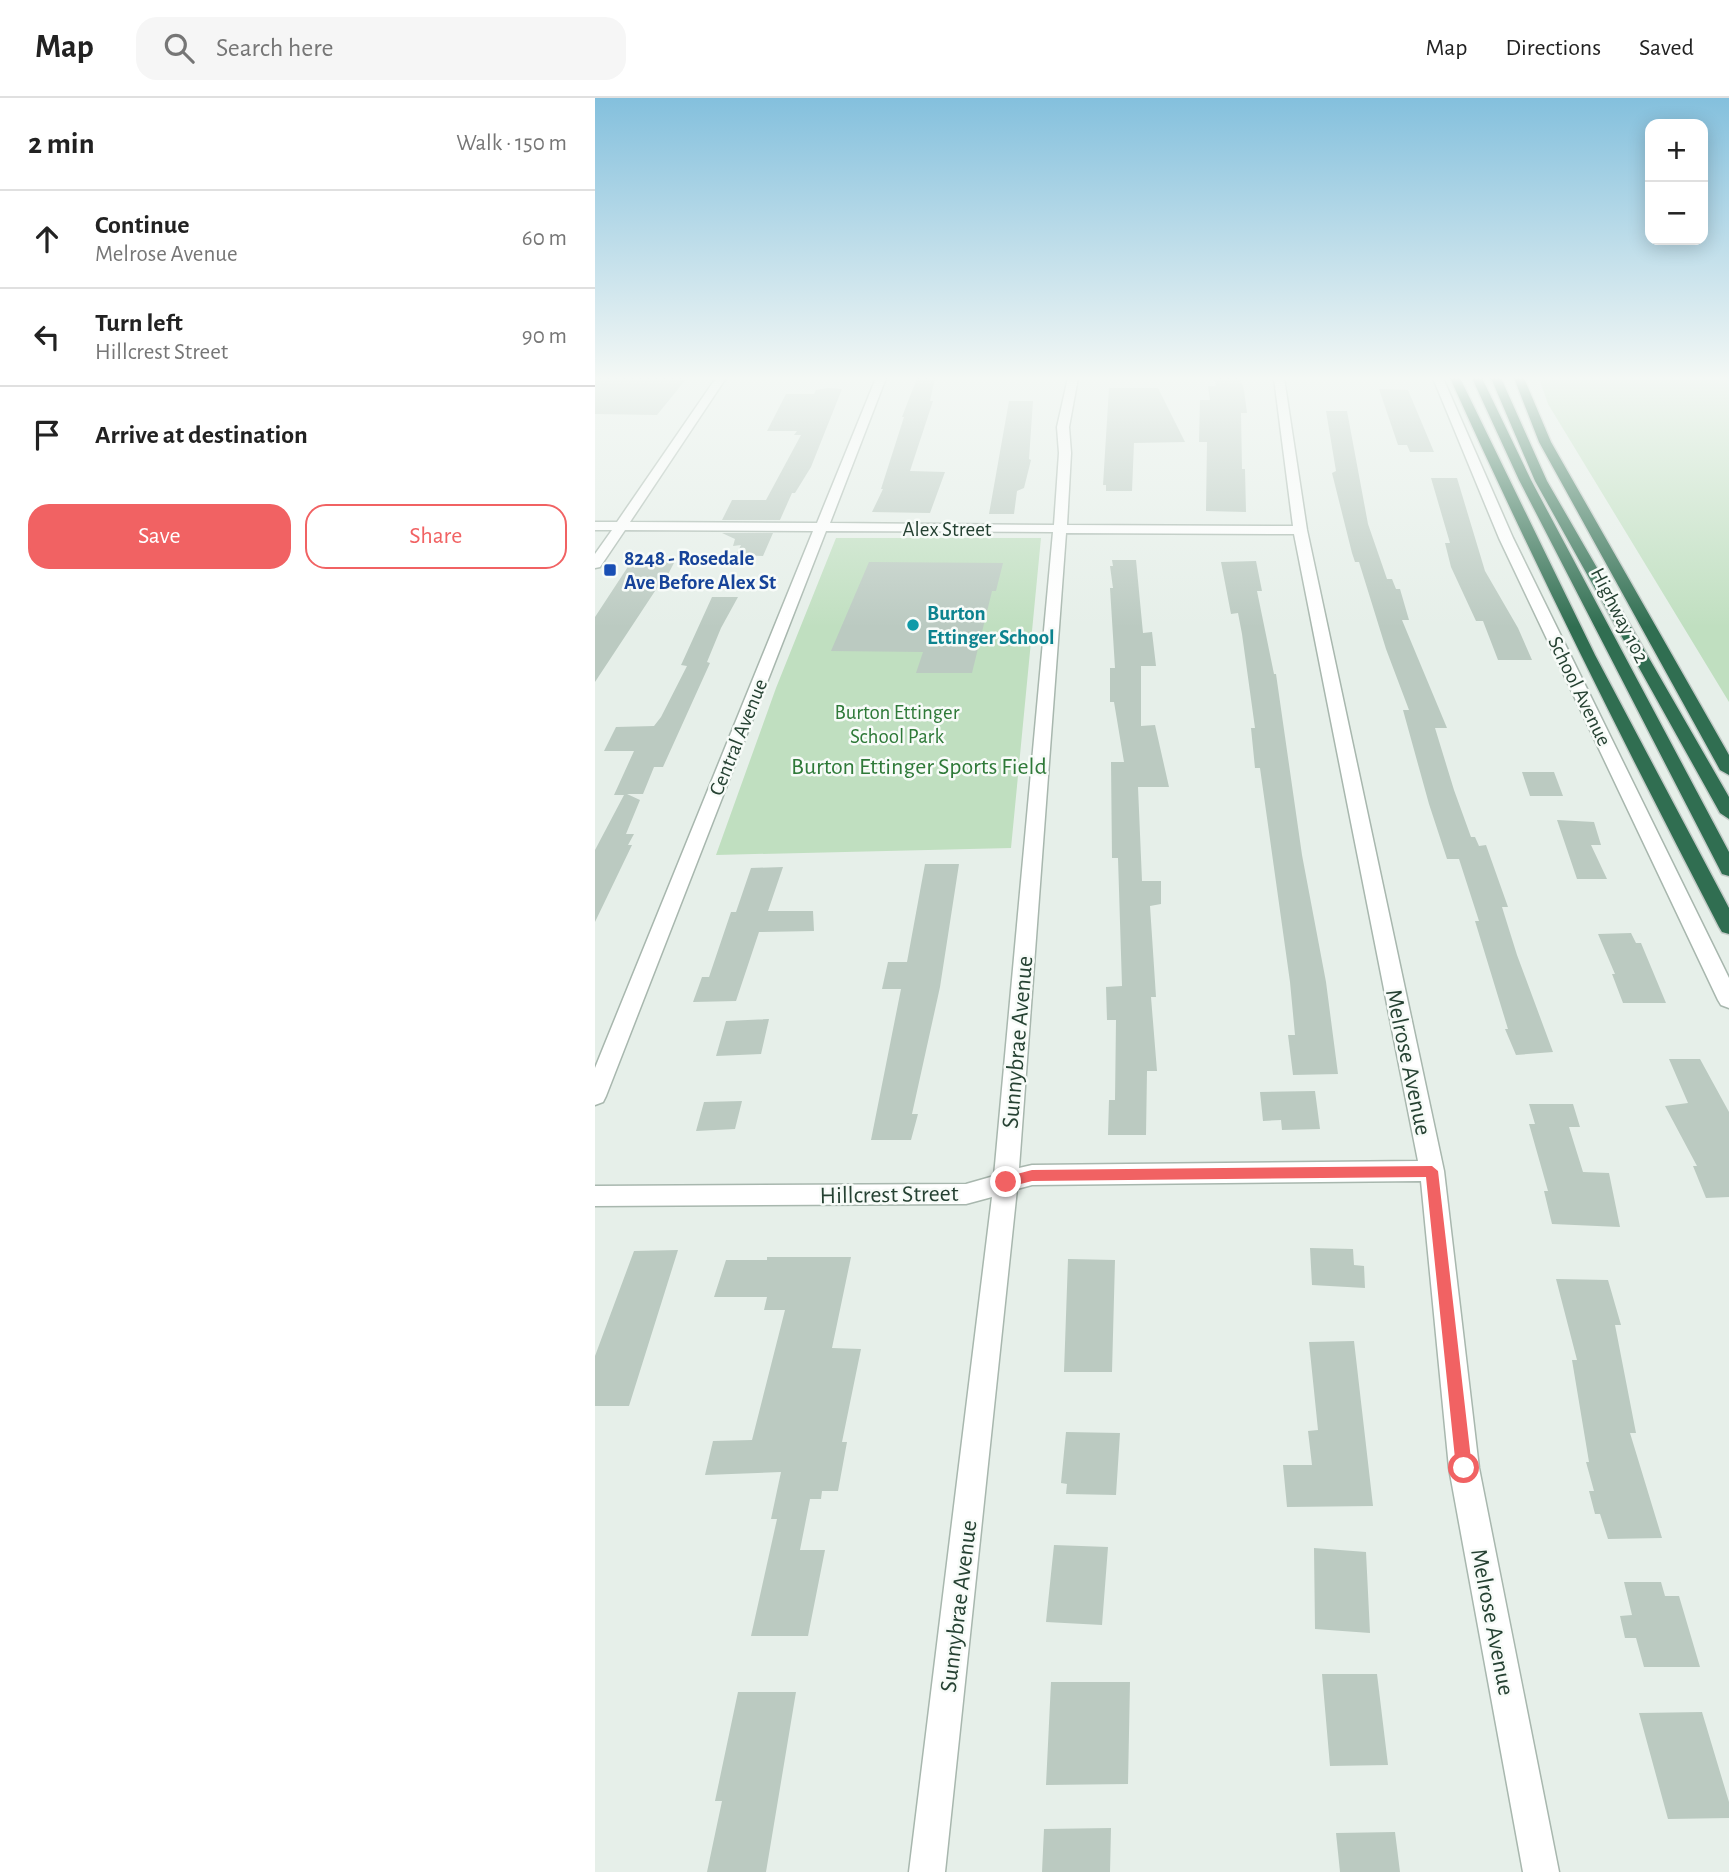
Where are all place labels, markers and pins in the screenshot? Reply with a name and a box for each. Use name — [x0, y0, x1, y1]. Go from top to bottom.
place label: 8248 - Rosedale Ave Before Alex St — [624, 548, 776, 593]
marker: 8248 - Rosedale Ave Before Alex St — [602, 562, 618, 578]
place label: Burton Ettinger School — [927, 603, 1055, 648]
marker: Burton Ettinger School — [905, 617, 921, 633]

